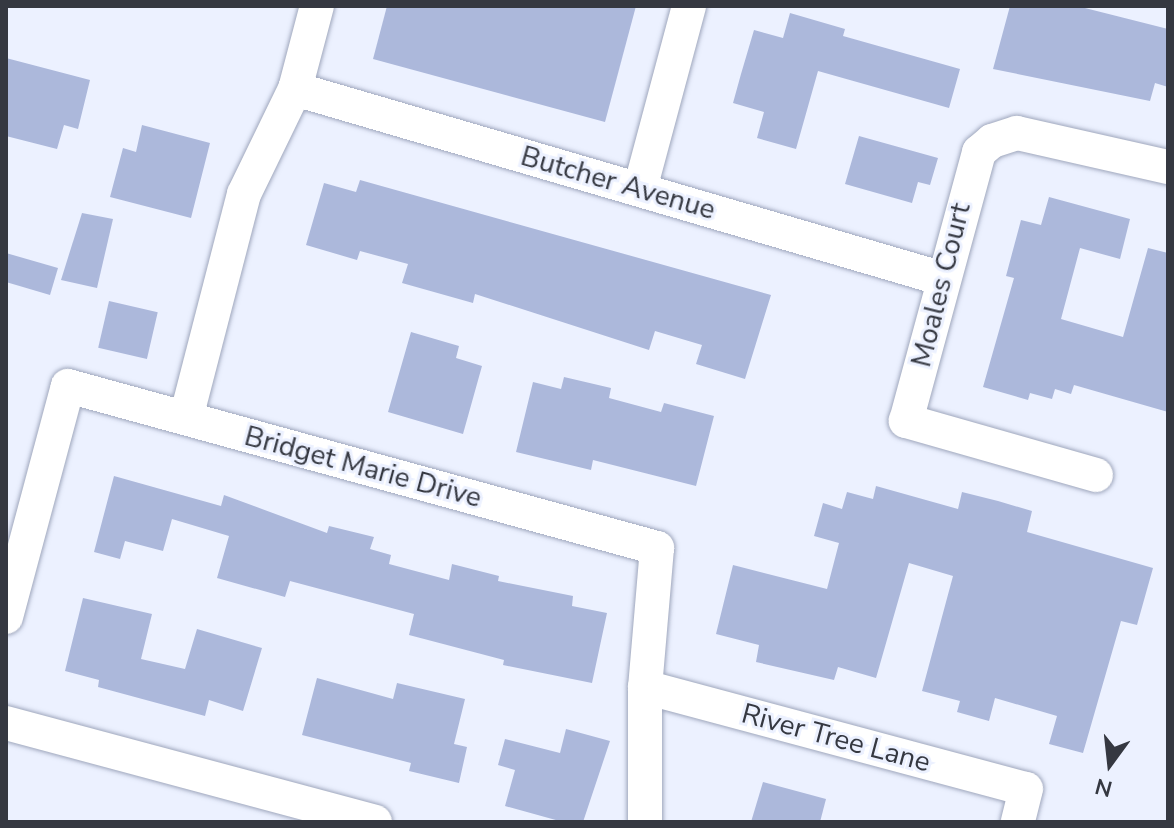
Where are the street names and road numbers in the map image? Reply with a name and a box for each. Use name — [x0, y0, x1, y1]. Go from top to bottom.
street label: Butcher Avenue — [517, 139, 719, 227]
street label: Moales Court — [904, 200, 978, 370]
street label: Bridget Marie Drive — [241, 419, 485, 515]
street label: River Tree Lane — [738, 697, 934, 779]

